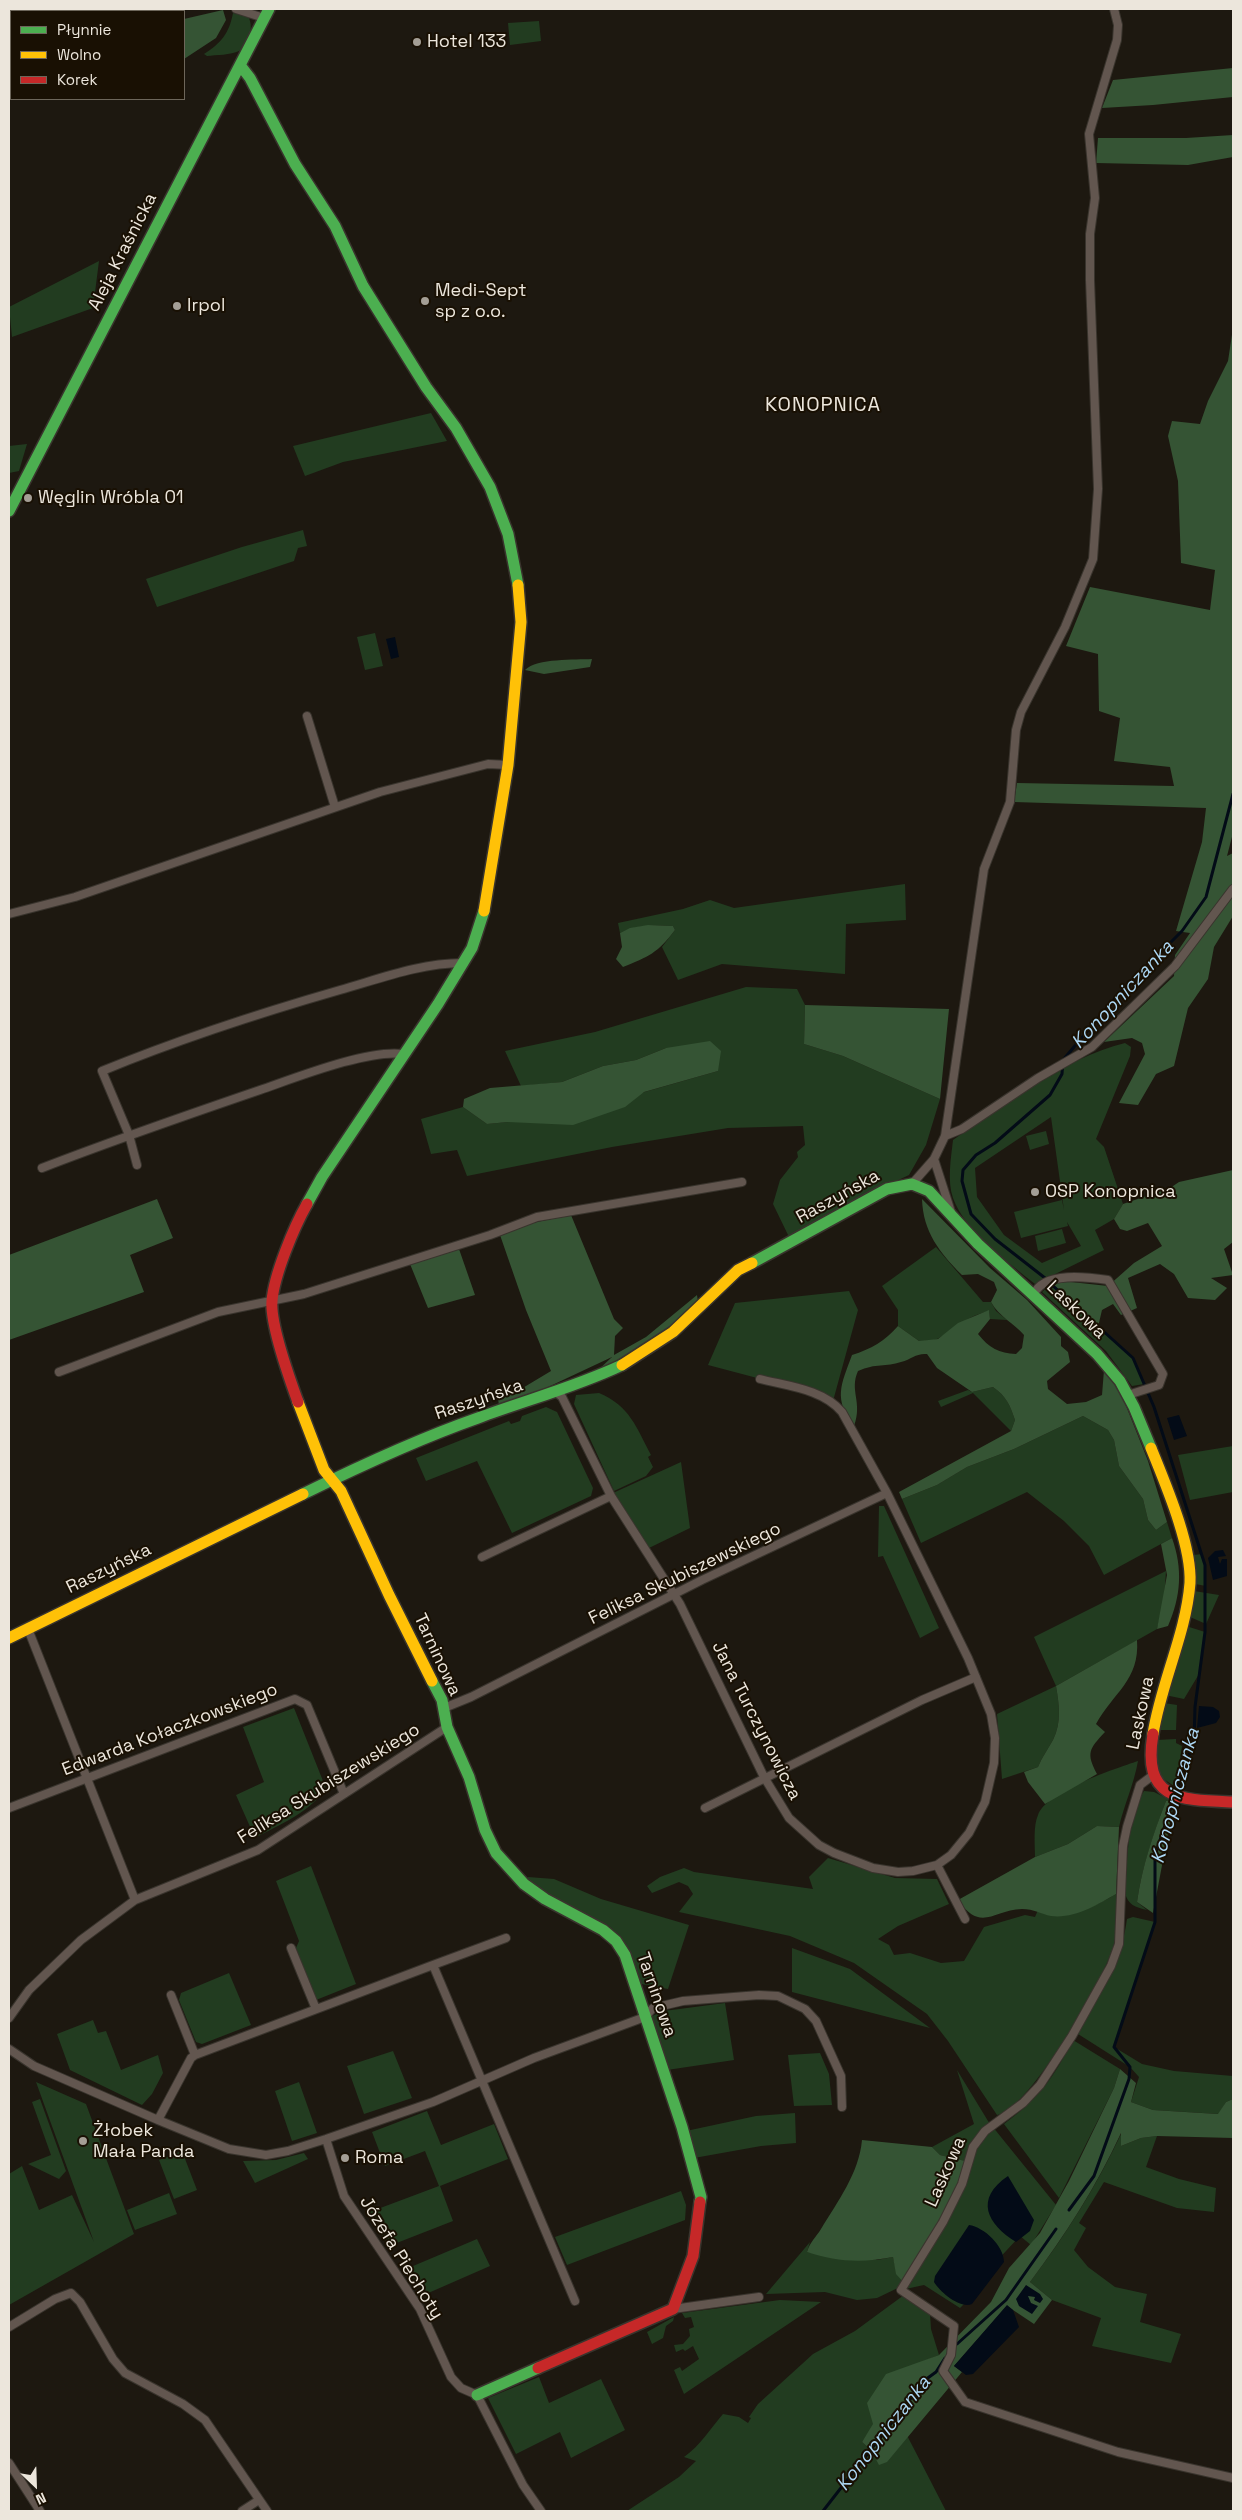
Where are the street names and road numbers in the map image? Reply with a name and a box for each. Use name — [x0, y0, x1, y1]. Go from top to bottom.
street label: Aleja Kraśnicka — [84, 190, 162, 314]
street label: Raszyńska — [793, 1165, 883, 1229]
street label: Laskowa — [1042, 1276, 1110, 1344]
street label: Raszyńska — [432, 1375, 526, 1425]
street label: Feliksa Skubiszewskiego — [585, 1518, 785, 1630]
street label: Raszyńska — [63, 1539, 155, 1599]
street label: Tarninowa — [409, 1610, 465, 1700]
street label: Jana Turczynowicza — [707, 1638, 805, 1804]
street label: Laskowa — [1123, 1674, 1159, 1752]
street label: Edwarda Kołaczkowskiego — [59, 1679, 281, 1781]
street label: Feliksa Skubiszewskiego — [234, 1719, 424, 1849]
street label: Tarninowa — [631, 1950, 681, 2040]
street label: Laskowa — [921, 2134, 971, 2210]
street label: Józefa Piechoty — [355, 2193, 447, 2323]

